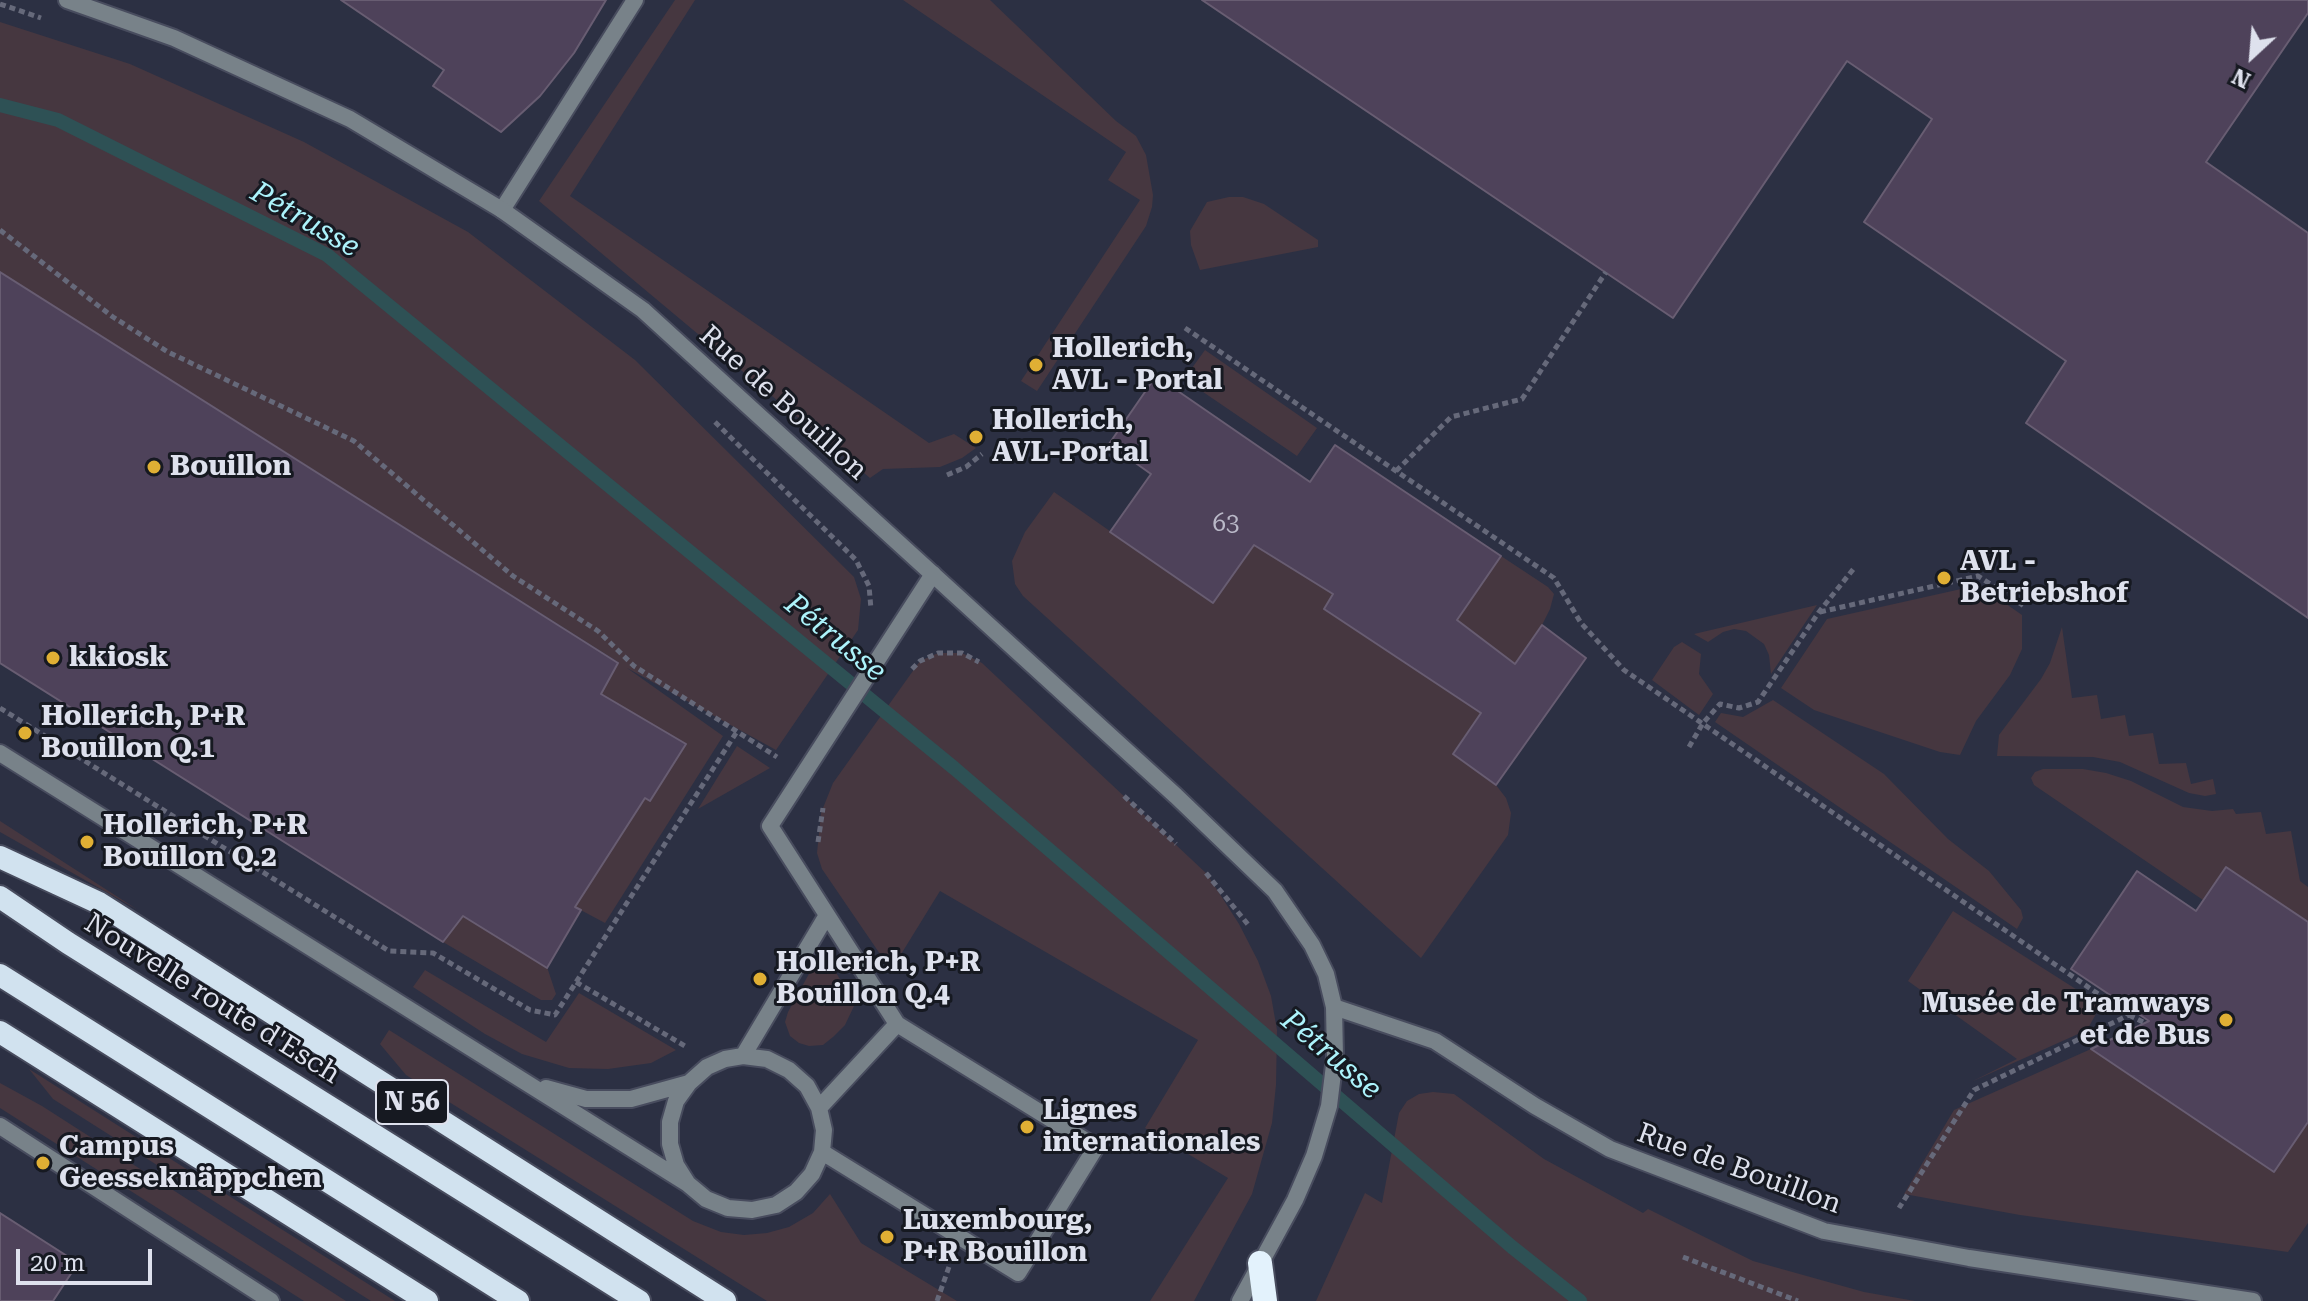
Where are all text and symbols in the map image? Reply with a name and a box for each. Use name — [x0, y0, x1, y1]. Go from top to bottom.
north arrow — [2212, 16, 2292, 96]
text: N — [2228, 63, 2254, 93]
water label: Pétrusse — [244, 175, 366, 265]
street label: Rue de Bouillon — [692, 319, 874, 487]
place label: Hollerich, AVL - Portal — [1052, 332, 1222, 398]
marker: Hollerich, AVL - Portal — [1027, 356, 1045, 374]
place label: Hollerich, AVL-Portal — [992, 404, 1148, 470]
marker: Hollerich, AVL-Portal — [967, 428, 985, 446]
place label: Bouillon — [170, 450, 291, 484]
marker: Bouillon — [145, 458, 163, 476]
house number: 63 — [1213, 510, 1239, 538]
place label: AVL - Betriebshof — [1960, 545, 2128, 611]
marker: AVL - Betriebshof — [1935, 569, 1953, 587]
water label: Pétrusse — [777, 586, 893, 690]
place label: kkiosk — [69, 641, 168, 675]
marker: kkiosk — [44, 649, 62, 667]
place label: Hollerich, P+R Bouillon Q.1 — [41, 700, 246, 766]
marker: Hollerich, P+R Bouillon Q.1 — [16, 724, 34, 742]
place label: Hollerich, P+R Bouillon Q.2 — [103, 809, 308, 875]
marker: Hollerich, P+R Bouillon Q.2 — [78, 833, 96, 851]
street label: Nouvelle route d'Esch — [78, 907, 346, 1091]
place label: Hollerich, P+R Bouillon Q.4 — [776, 946, 981, 1012]
marker: Hollerich, P+R Bouillon Q.4 — [751, 970, 769, 988]
place label: Musée de Tramways et de Bus — [1922, 987, 2210, 1053]
water label: Pétrusse — [1274, 1003, 1388, 1107]
marker: Musée de Tramways et de Bus — [2217, 1011, 2235, 1029]
road number: N 56 — [376, 1080, 448, 1124]
place label: Lignes internationales — [1043, 1094, 1260, 1160]
street label: Rue de Bouillon — [1633, 1117, 1845, 1221]
marker: Lignes internationales — [1018, 1118, 1036, 1136]
place label: Campus Geesseknäppchen — [59, 1130, 321, 1196]
marker: Campus Geesseknäppchen — [34, 1154, 52, 1172]
place label: Luxembourg, P+R Bouillon — [903, 1204, 1093, 1270]
marker: Luxembourg, P+R Bouillon — [878, 1228, 896, 1246]
scale bar — [20, 1233, 156, 1283]
text: 20 m — [30, 1249, 85, 1277]

